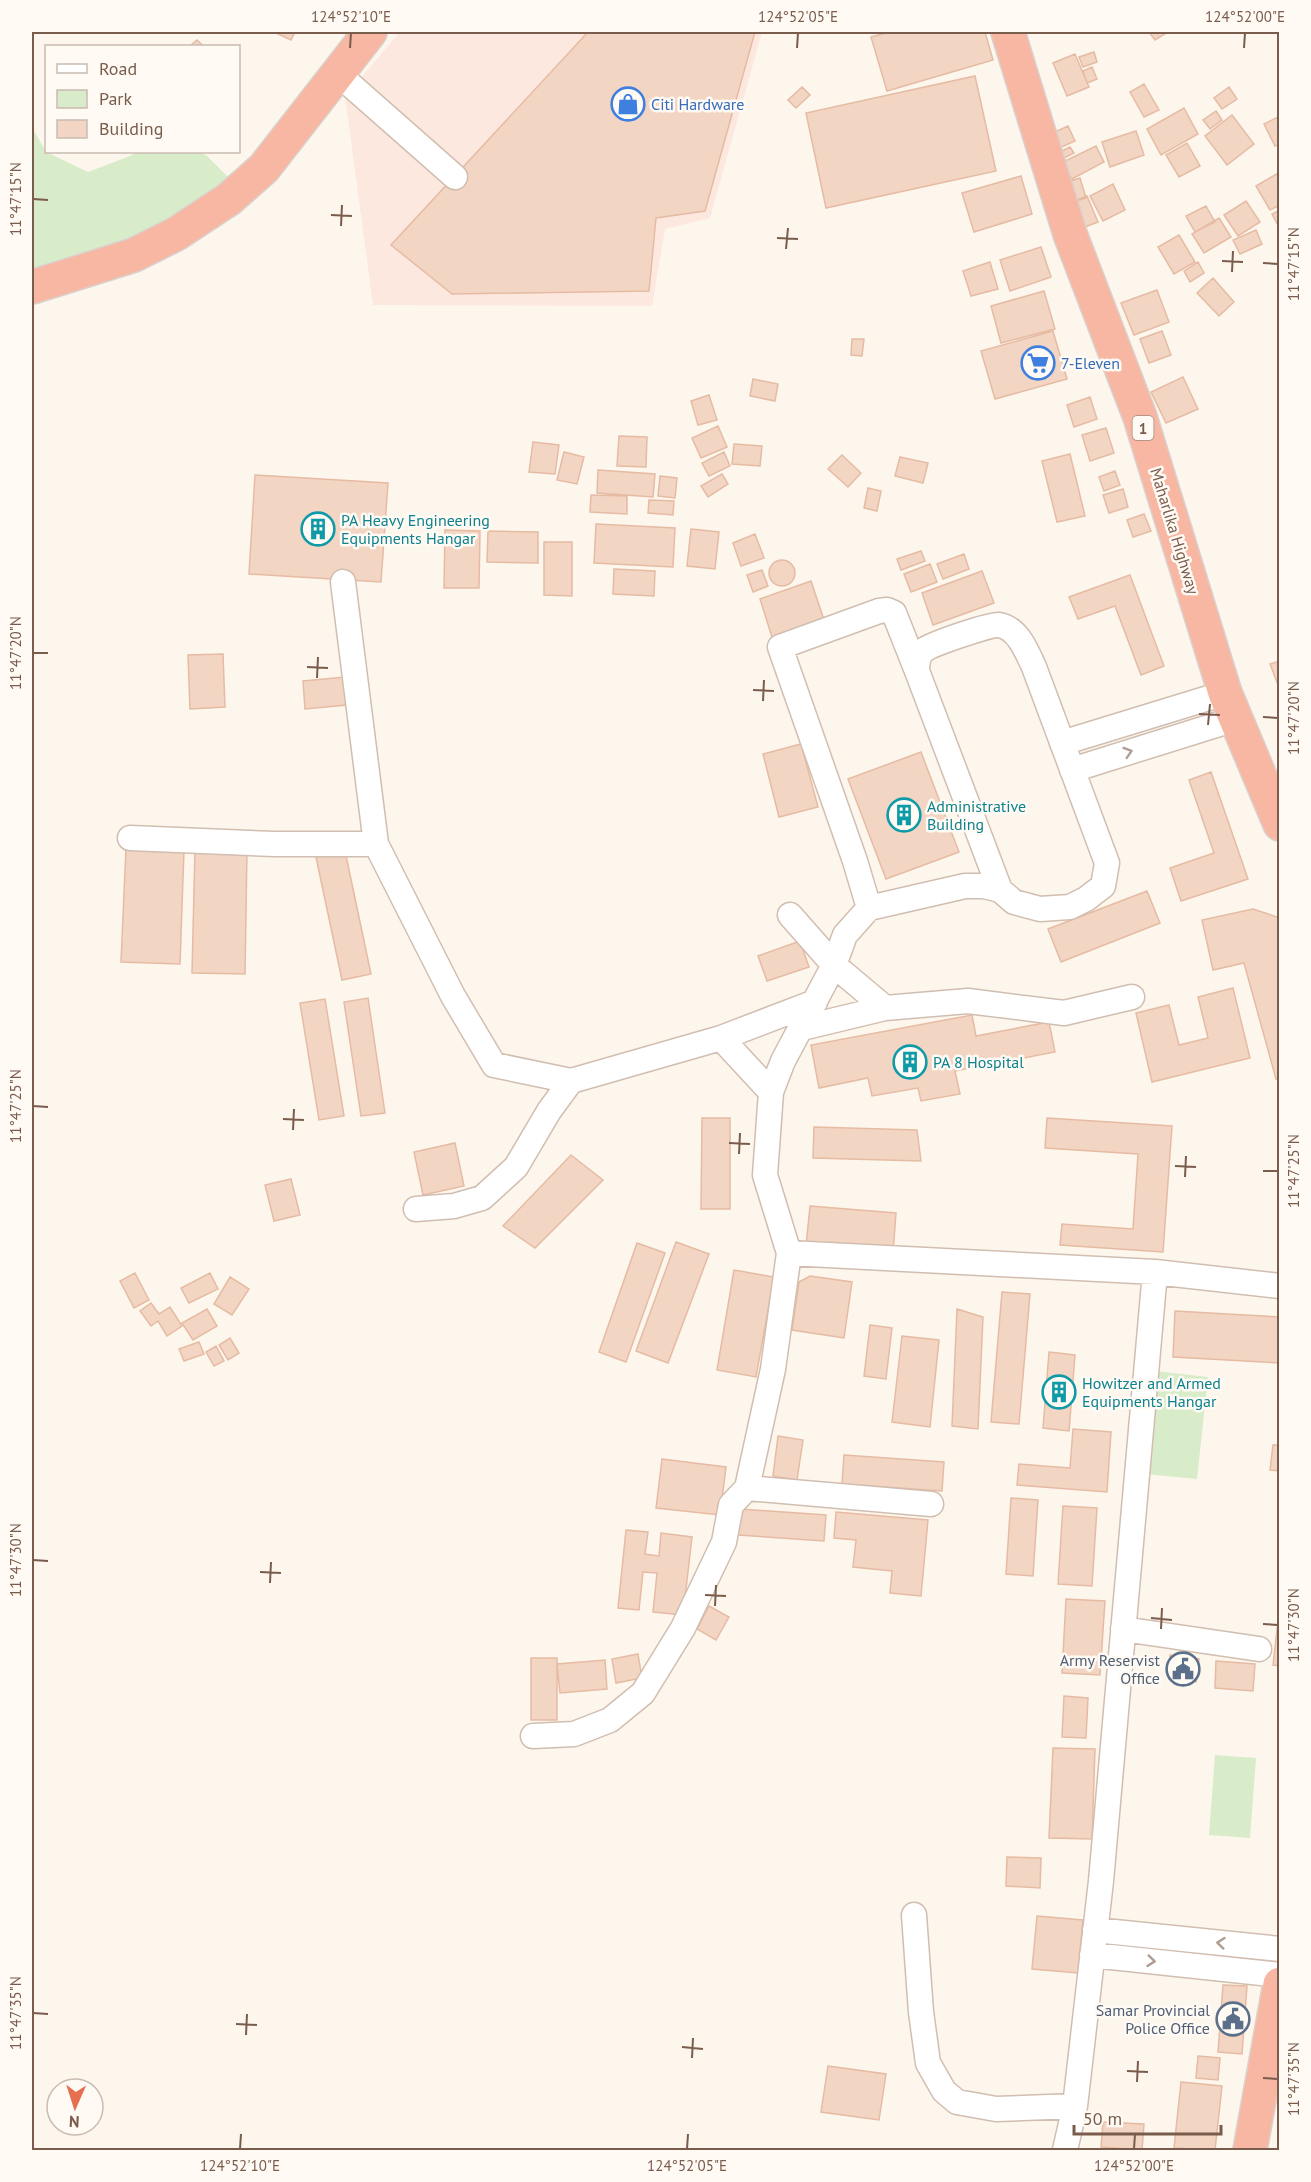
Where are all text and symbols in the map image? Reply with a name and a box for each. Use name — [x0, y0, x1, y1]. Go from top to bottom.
text: 124°52'10"E — [311, 7, 391, 26]
text: 124°52'05"E — [758, 7, 838, 26]
text: 124°52'00"E — [1205, 7, 1285, 26]
legend — [45, 45, 240, 153]
text: Road — [99, 57, 137, 80]
shop icon: Citi Hardware — [610, 86, 646, 122]
text: Park — [99, 87, 132, 110]
place label: Citi Hardware — [651, 94, 744, 114]
text: Building — [99, 117, 163, 140]
text: 11°47'15"N — [6, 162, 25, 236]
text: 11°47'15"N — [1284, 227, 1303, 301]
supermarket icon: 7-Eleven — [1020, 345, 1056, 381]
place label: 7-Eleven — [1061, 353, 1120, 373]
road number: 1 — [1132, 416, 1154, 440]
street label: Maharlika Highway — [1146, 465, 1204, 597]
place label: PA Heavy Engineering Equipments Hangar — [341, 510, 490, 548]
building icon: PA Heavy Engineering Equipments Hangar — [300, 511, 336, 547]
text: 11°47'20"N — [6, 616, 25, 690]
text: 11°47'20"N — [1284, 681, 1303, 755]
one-way arrow — [1122, 747, 1133, 759]
place label: Administrative Building — [927, 796, 1026, 834]
building icon: Administrative Building — [886, 797, 922, 833]
building icon: PA 8 Hospital — [892, 1044, 928, 1080]
place label: PA 8 Hospital — [933, 1052, 1024, 1072]
text: 11°47'25"N — [6, 1069, 25, 1143]
text: 11°47'25"N — [1284, 1134, 1303, 1208]
place label: Howitzer and Armed Equipments Hangar — [1082, 1373, 1221, 1411]
building icon: Howitzer and Armed Equipments Hangar — [1041, 1374, 1077, 1410]
text: 11°47'30"N — [6, 1523, 25, 1597]
text: 11°47'30"N — [1284, 1588, 1303, 1662]
place label: Army Reservist Office — [1060, 1650, 1161, 1688]
public building icon: Army Reservist Office — [1165, 1651, 1201, 1687]
one-way arrow — [1217, 1937, 1226, 1950]
one-way arrow — [1146, 1954, 1155, 1967]
text: 11°47'35"N — [6, 1976, 25, 2050]
place label: Samar Provincial Police Office — [1096, 2000, 1210, 2038]
public building icon: Samar Provincial Police Office — [1215, 2001, 1251, 2037]
text: 11°47'35"N — [1284, 2042, 1303, 2116]
north arrow — [45, 2077, 105, 2137]
scale bar — [1074, 2098, 1221, 2136]
text: 50 m — [1083, 2107, 1122, 2130]
text: N — [68, 2112, 80, 2132]
text: 124°52'10"E — [200, 2156, 280, 2175]
text: 124°52'05"E — [647, 2156, 727, 2175]
text: 124°52'00"E — [1094, 2156, 1174, 2175]

